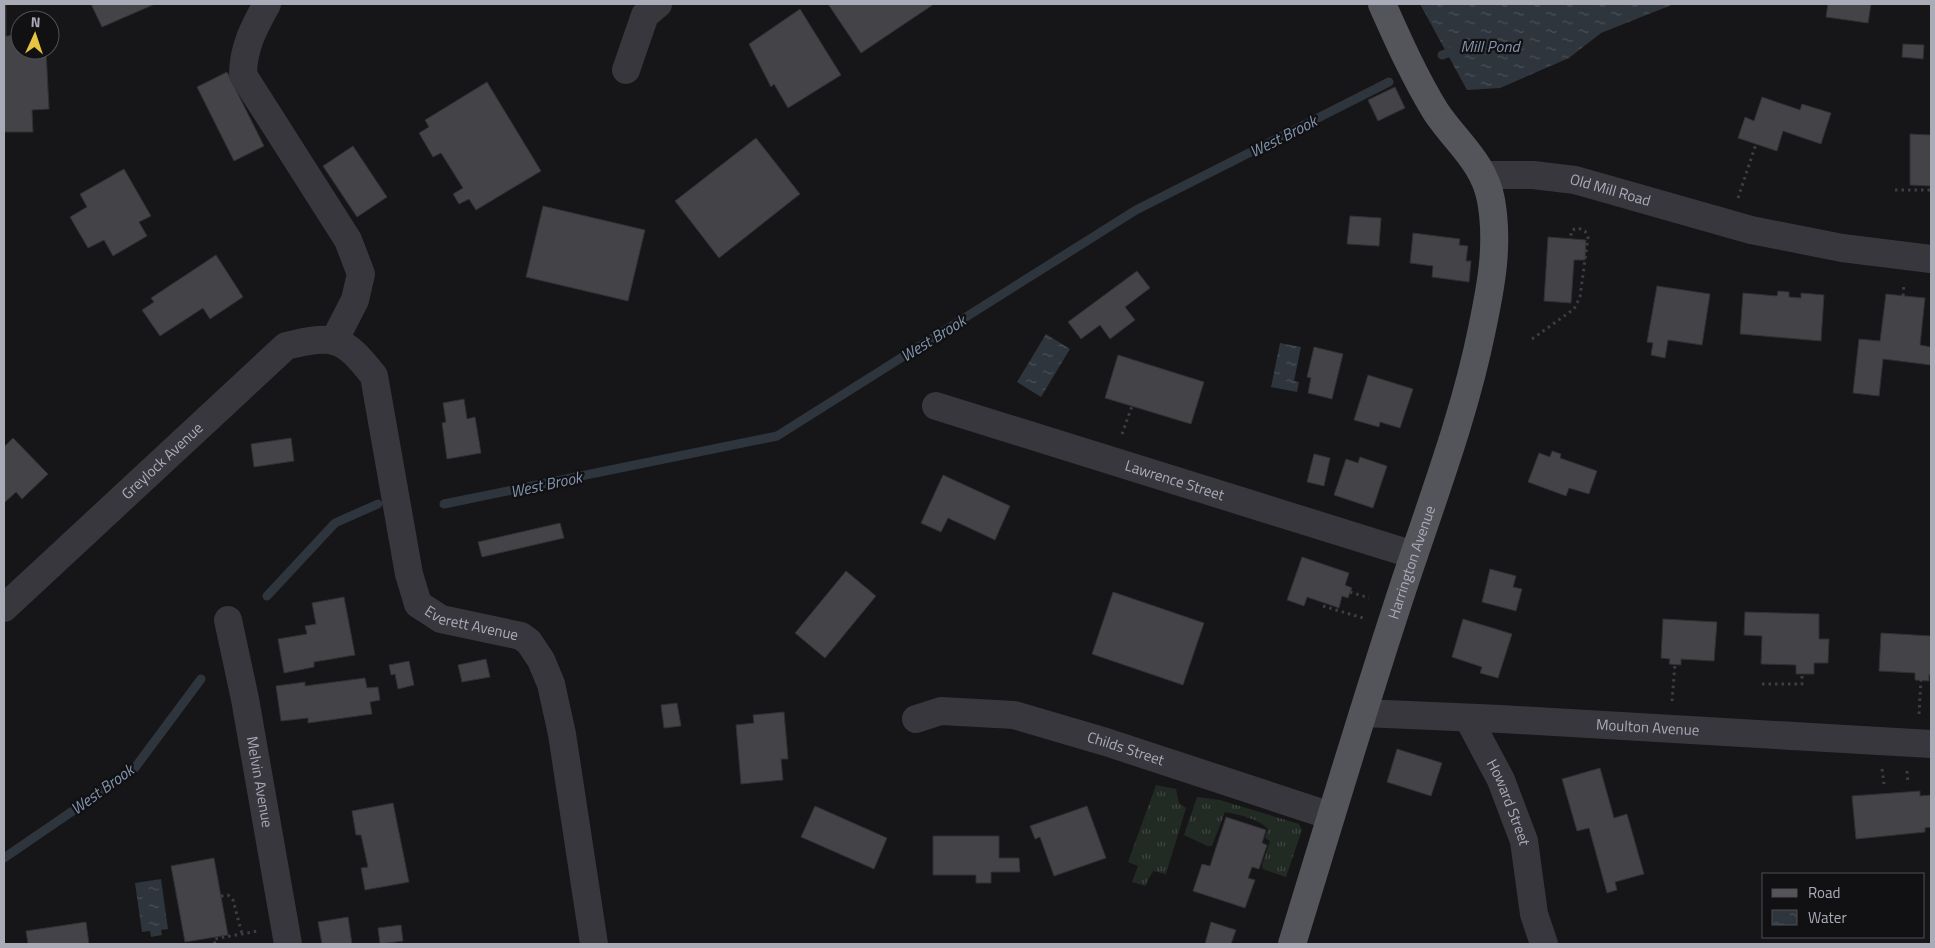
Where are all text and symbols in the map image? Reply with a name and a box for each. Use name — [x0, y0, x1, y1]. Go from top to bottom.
north arrow — [10, 10, 60, 60]
text: N — [30, 11, 41, 32]
water label: Mill Pond — [1461, 34, 1521, 58]
water label: West Brook — [1245, 108, 1323, 163]
street label: Old Mill Road — [1567, 167, 1654, 212]
water label: West Brook — [896, 308, 972, 367]
street label: Greylock Avenue — [116, 417, 208, 505]
street label: Lawrence Street — [1122, 454, 1228, 506]
water label: West Brook — [508, 464, 586, 503]
street label: Harrington Avenue — [1381, 502, 1441, 622]
street label: Everett Avenue — [420, 599, 520, 646]
street label: Moulton Avenue — [1595, 713, 1700, 742]
street label: Childs Street — [1084, 725, 1168, 772]
street label: Melvin Avenue — [241, 734, 279, 829]
street label: Howard Street — [1481, 755, 1537, 848]
water label: West Brook — [66, 757, 140, 820]
legend — [1762, 873, 1925, 938]
text: Road — [1808, 881, 1840, 904]
text: Water — [1808, 906, 1847, 929]

